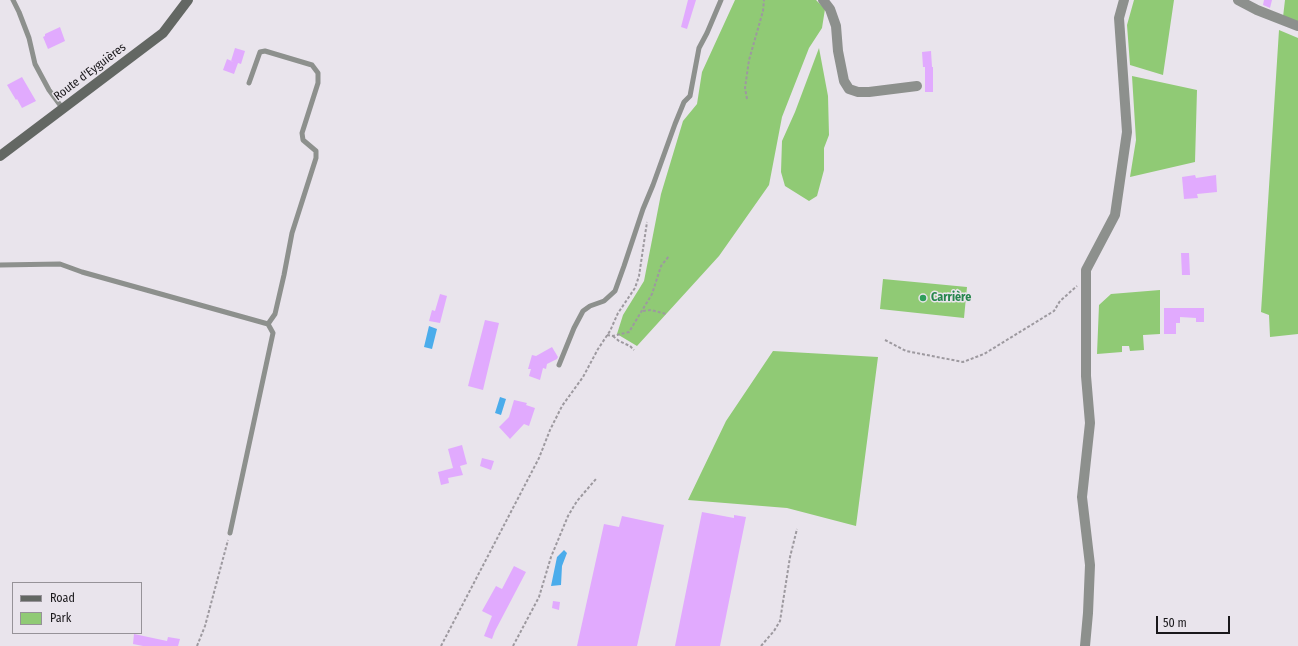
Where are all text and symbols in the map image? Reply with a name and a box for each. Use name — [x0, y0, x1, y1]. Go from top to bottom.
street label: Route d'Eyguières — [51, 40, 129, 104]
place label: Carrière — [931, 291, 971, 305]
marker: Carrière — [918, 293, 928, 303]
legend — [12, 582, 142, 634]
text: Road — [50, 591, 75, 605]
scale bar — [1158, 608, 1232, 634]
text: Park — [50, 611, 71, 625]
text: 50 m — [1163, 616, 1187, 630]

